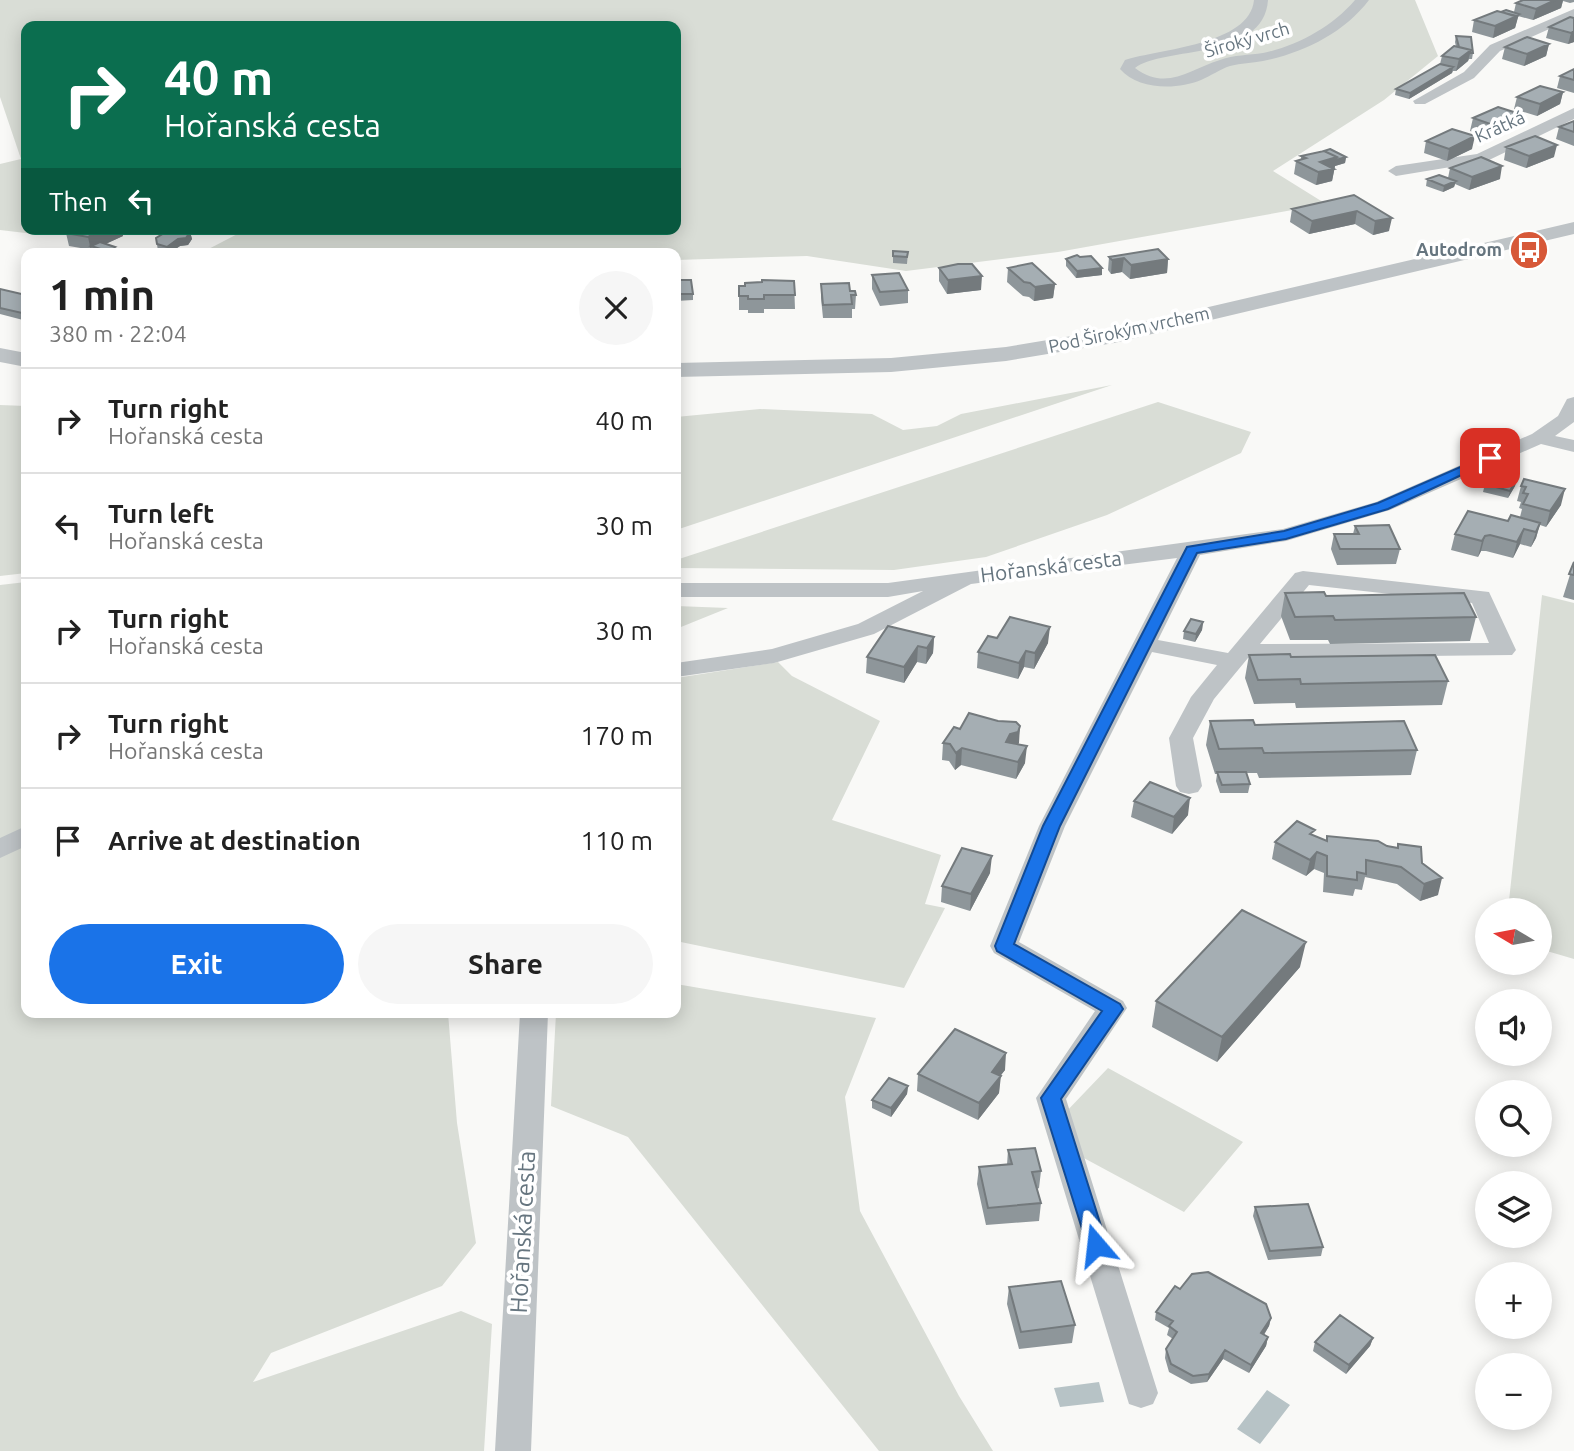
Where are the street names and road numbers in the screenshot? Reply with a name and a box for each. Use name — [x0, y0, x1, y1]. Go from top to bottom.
street label: Široký vrch — [1202, 16, 1291, 61]
street label: Krátká — [1472, 106, 1528, 146]
street label: Pod Širokým vrchem — [1046, 301, 1211, 356]
street label: Hořanská cesta — [979, 545, 1123, 587]
street label: Hořanská cesta — [505, 1150, 540, 1314]

